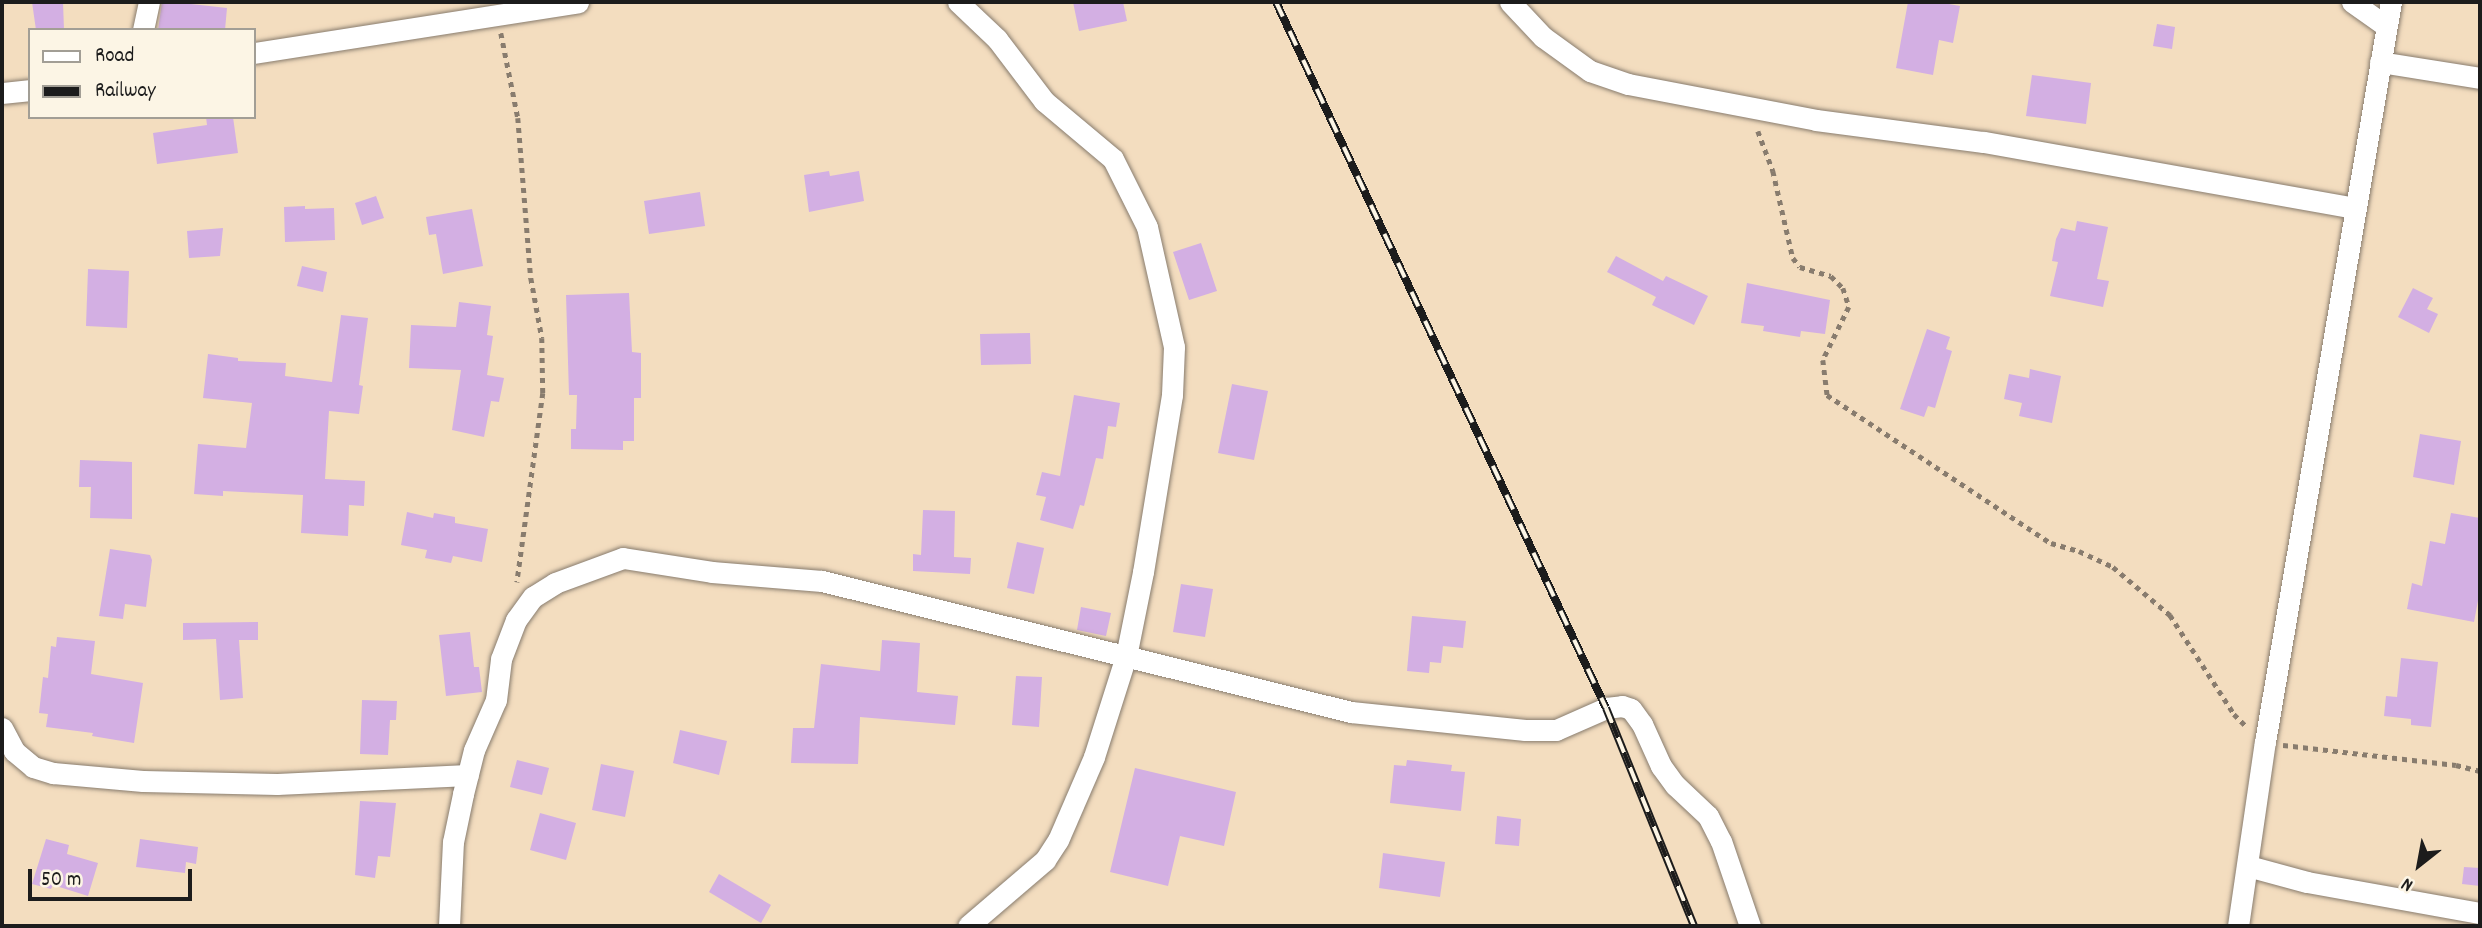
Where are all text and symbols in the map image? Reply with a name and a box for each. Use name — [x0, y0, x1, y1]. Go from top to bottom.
legend — [28, 28, 256, 119]
text: Road — [95, 42, 134, 72]
text: Railway — [95, 77, 156, 107]
north arrow — [2384, 830, 2454, 900]
scale bar — [32, 855, 196, 899]
text: 50 m — [41, 866, 81, 896]
text: N — [2397, 869, 2419, 897]

